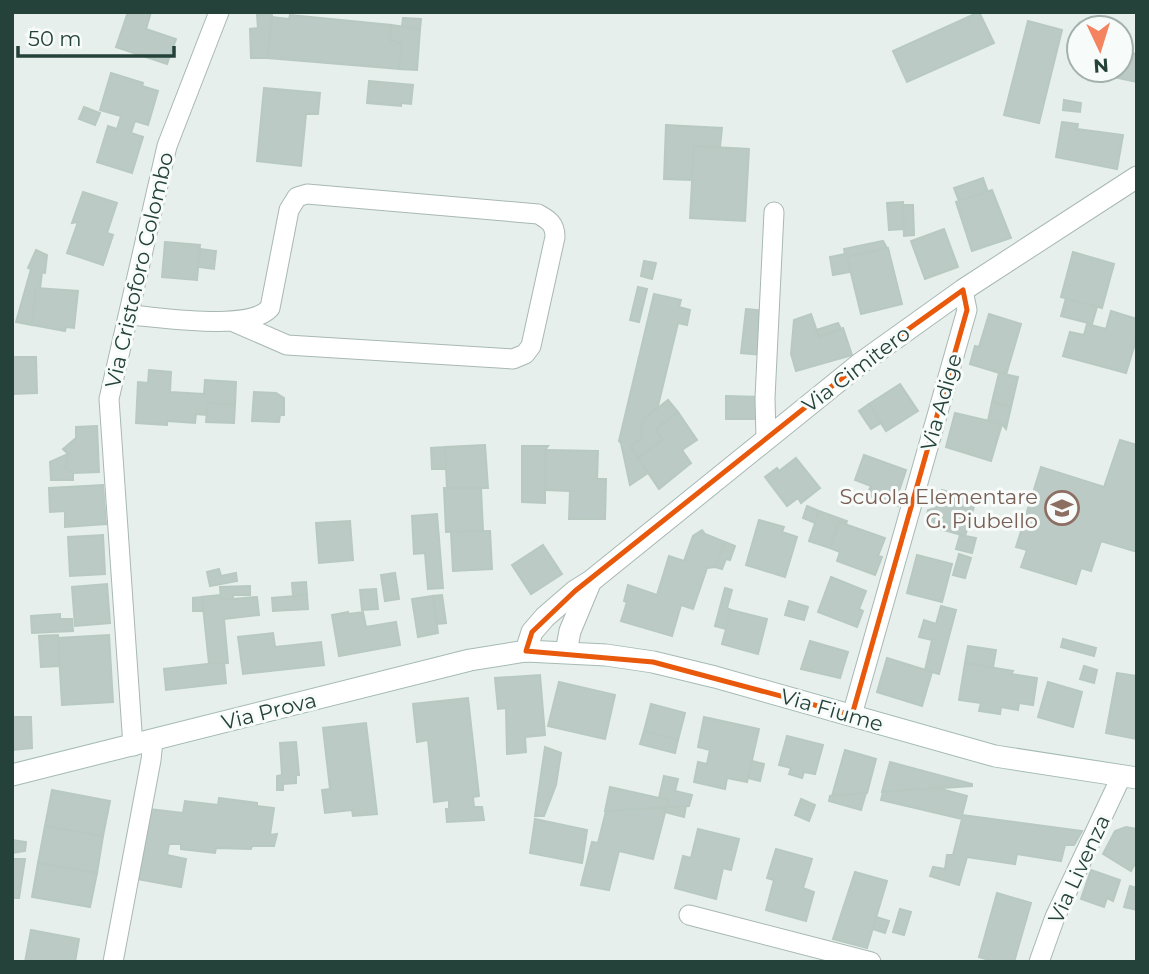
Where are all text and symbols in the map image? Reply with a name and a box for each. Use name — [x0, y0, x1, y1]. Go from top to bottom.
scale bar — [18, 14, 173, 58]
north arrow — [1065, 14, 1135, 84]
text: 50 m — [28, 26, 82, 51]
text: N — [1093, 53, 1110, 77]
street label: Via Cristoforo Colombo — [100, 150, 178, 390]
street label: Via Cimitero — [797, 320, 915, 418]
street label: Via Adige — [915, 351, 967, 453]
place label: Scuola Elementare G. Piubello — [840, 484, 1038, 533]
school or university icon: Scuola Elementare G. Piubello — [1043, 489, 1081, 527]
street label: Via Fiume — [778, 683, 886, 737]
street label: Via Prova — [219, 687, 319, 735]
street label: Via Livenza — [1043, 811, 1115, 927]

